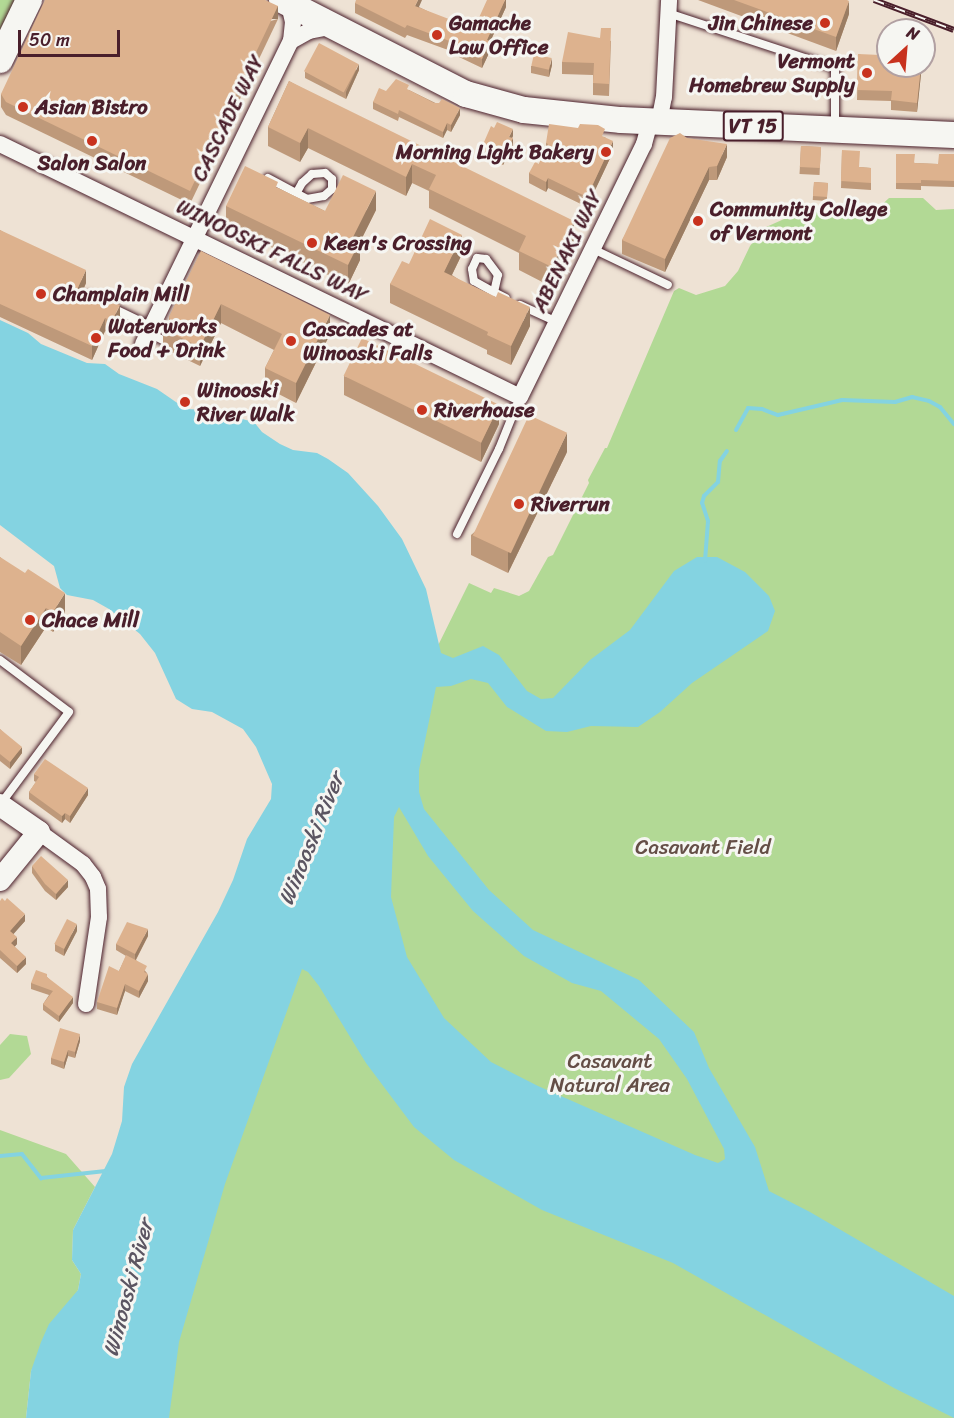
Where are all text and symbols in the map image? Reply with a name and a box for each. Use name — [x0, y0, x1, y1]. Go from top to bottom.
place label: Gamache Law Office — [449, 10, 548, 60]
place label: Jin Chinese — [710, 10, 813, 36]
marker: Jin Chinese — [818, 16, 832, 30]
scale bar — [21, 18, 123, 56]
north arrow — [876, 18, 936, 78]
text: N — [902, 18, 925, 49]
text: 50 m — [29, 24, 70, 56]
marker: Gamache Law Office — [430, 28, 444, 42]
place label: Vermont Homebrew Supply — [689, 48, 855, 98]
street label: CASCADE WAY — [187, 51, 269, 185]
marker: Vermont Homebrew Supply — [860, 66, 874, 80]
place label: Asian Bistro — [35, 94, 149, 120]
marker: Asian Bistro — [16, 100, 30, 114]
road number: VT 15 — [722, 109, 784, 143]
marker: Salon Salon — [85, 134, 99, 148]
place label: Morning Light Bakery — [397, 139, 594, 165]
marker: Morning Light Bakery — [599, 145, 613, 159]
place label: Salon Salon — [38, 150, 146, 176]
street label: ABENAKI WAY — [526, 186, 608, 316]
street label: WINOOSKI FALLS WAY — [174, 195, 370, 307]
place label: Community College of Vermont — [710, 196, 887, 246]
marker: Community College of Vermont — [691, 214, 705, 228]
place label: Keen's Crossing — [324, 230, 471, 256]
marker: Keen's Crossing — [305, 236, 319, 250]
place label: Champlain Mill — [53, 281, 189, 307]
marker: Champlain Mill — [34, 287, 48, 301]
place label: Waterworks Food + Drink — [108, 313, 225, 363]
place label: Cascades at Winooski Falls — [303, 316, 432, 366]
marker: Waterworks Food + Drink — [89, 331, 103, 345]
marker: Cascades at Winooski Falls — [284, 334, 298, 348]
place label: Winooski River Walk — [197, 377, 294, 427]
marker: Winooski River Walk — [178, 395, 192, 409]
place label: Riverhouse — [434, 397, 535, 423]
marker: Riverhouse — [415, 403, 429, 417]
place label: Riverrun — [531, 491, 610, 517]
marker: Riverrun — [512, 497, 526, 511]
place label: Chace Mill — [42, 607, 138, 633]
marker: Chace Mill — [23, 613, 37, 627]
water label: Winooski River — [272, 769, 350, 909]
park label: Casavant Field — [635, 834, 771, 860]
park label: Casavant Natural Area — [550, 1048, 670, 1098]
water label: Winooski River — [97, 1217, 159, 1359]

